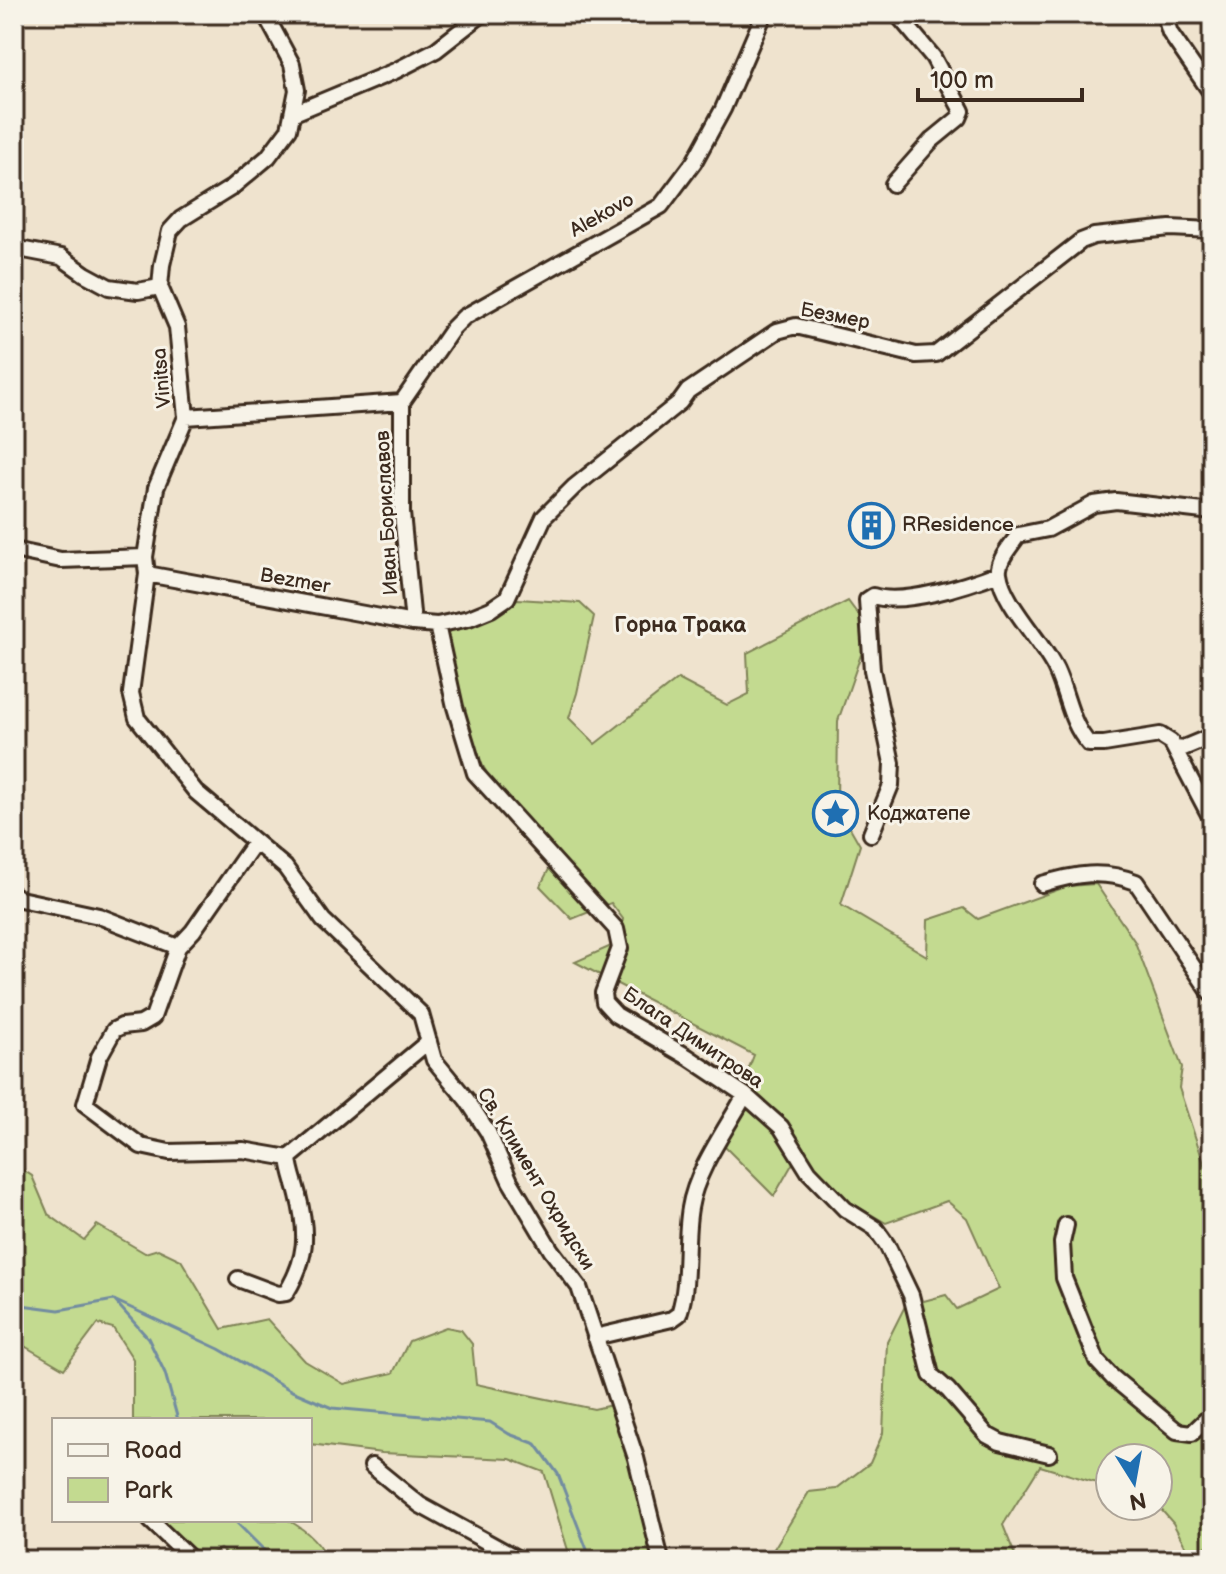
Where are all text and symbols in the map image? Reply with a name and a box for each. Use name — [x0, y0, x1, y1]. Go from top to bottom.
scale bar — [918, 52, 1082, 102]
text: 100 m — [930, 66, 994, 95]
street label: Alekovo — [566, 188, 638, 242]
street label: Безмер — [798, 298, 872, 335]
street label: Vinitsa — [147, 347, 177, 409]
street label: Иван Бориславов — [371, 429, 403, 596]
building icon: RResidence — [847, 501, 895, 549]
place label: RResidence — [902, 513, 1014, 537]
street label: Bezmer — [258, 563, 333, 599]
district label: Горна Трака — [614, 612, 746, 639]
place icon: Коджатепе — [812, 790, 860, 838]
place label: Коджатепе — [867, 802, 971, 826]
street label: Блага Димитрова — [618, 982, 768, 1094]
street label: Св. Климент Охридски — [472, 1083, 600, 1275]
legend — [52, 1418, 312, 1522]
text: Road — [124, 1436, 182, 1465]
north arrow — [1094, 1442, 1174, 1522]
text: Park — [124, 1476, 172, 1505]
text: N — [1127, 1485, 1148, 1515]

